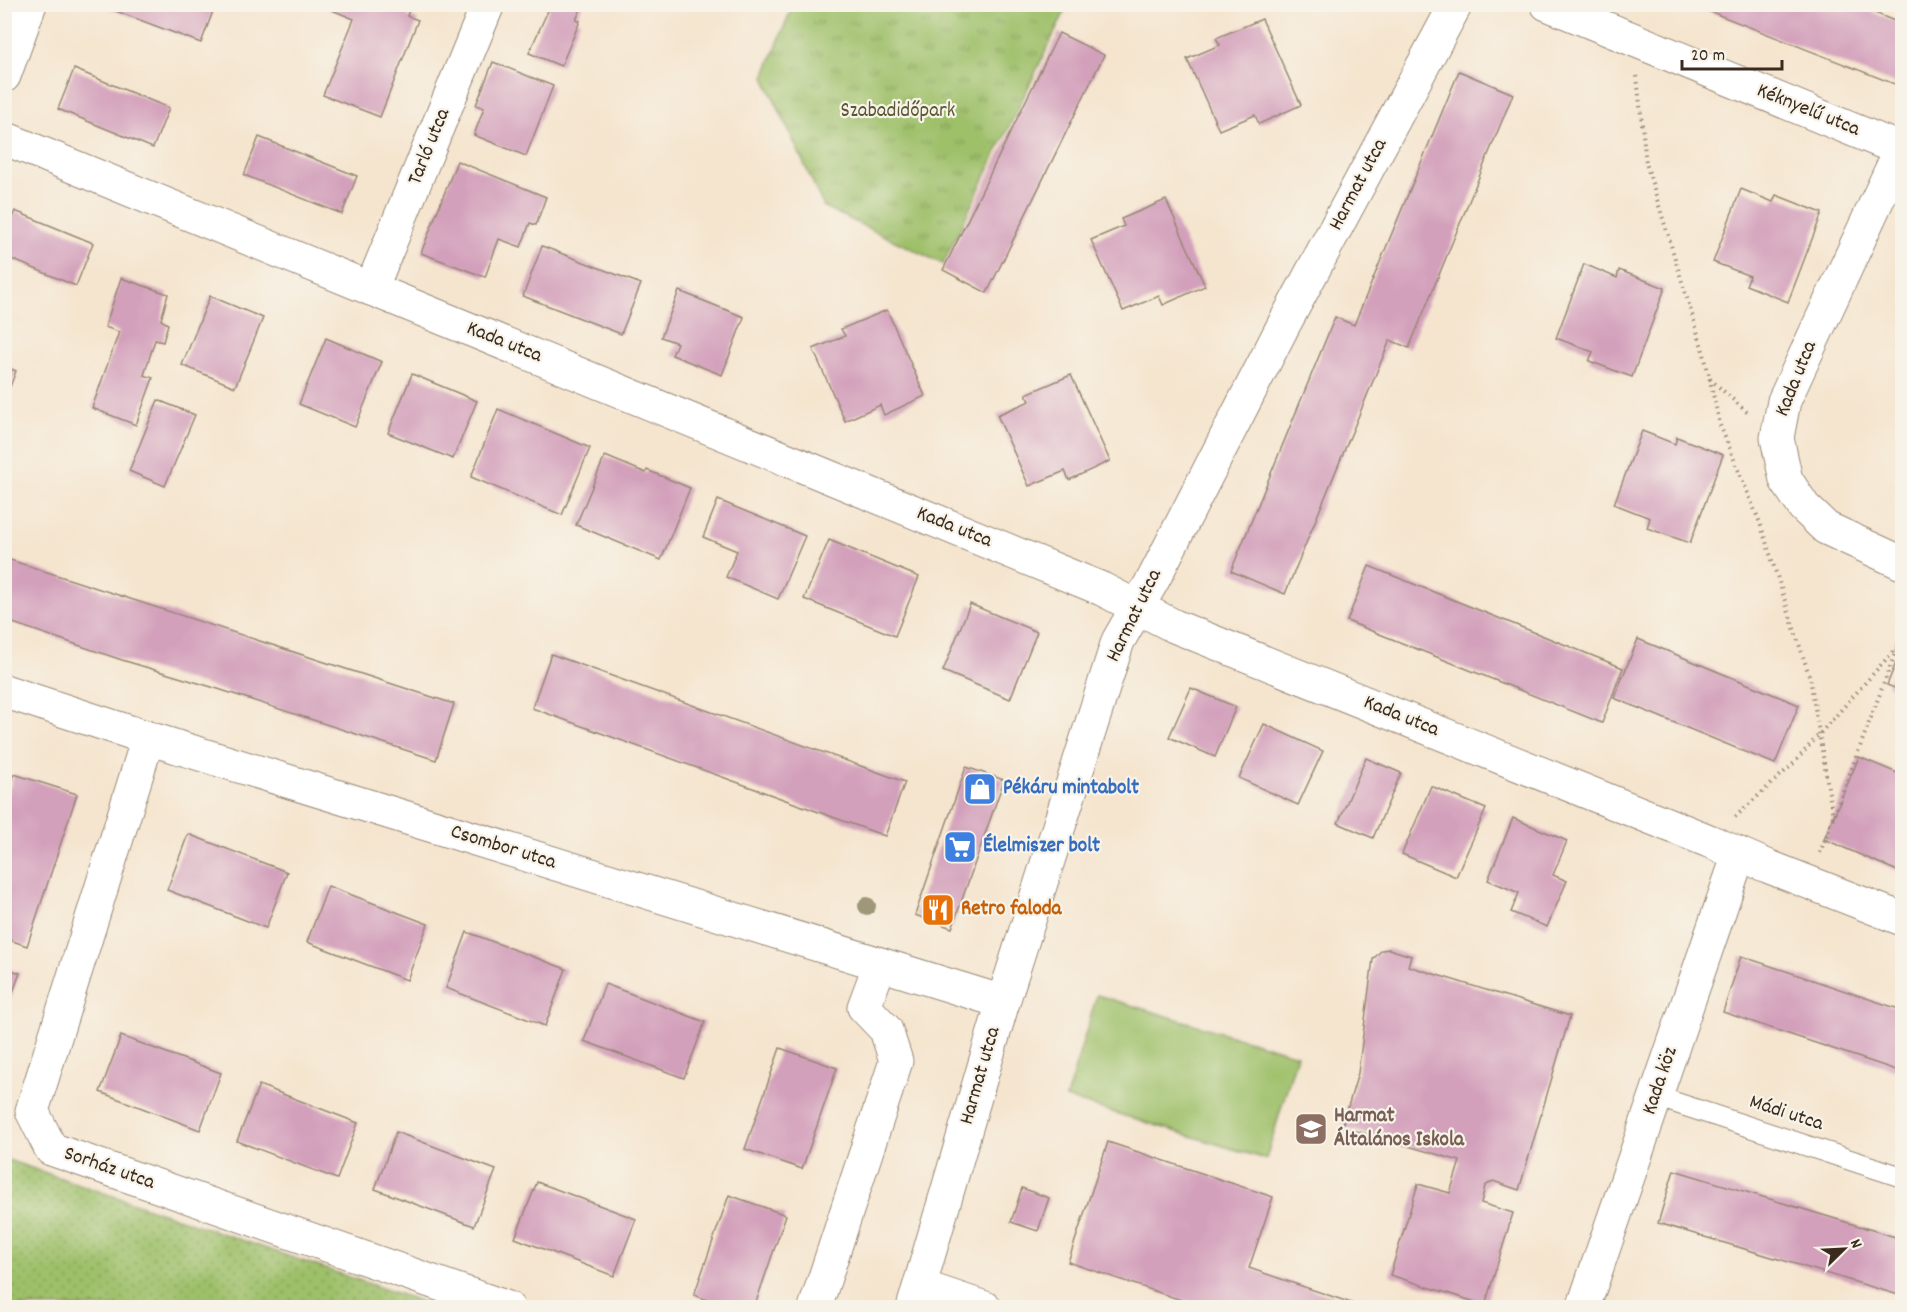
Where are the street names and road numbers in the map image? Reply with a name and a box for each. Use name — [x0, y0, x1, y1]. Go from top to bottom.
street label: Kéknyelű utca — [1752, 77, 1865, 146]
street label: Tarló utca — [401, 103, 459, 190]
street label: Harmat utca — [1322, 133, 1396, 236]
street label: Kada utca — [462, 314, 547, 372]
street label: Kada utca — [1768, 336, 1826, 421]
street label: Kada utca — [912, 499, 997, 557]
street label: Harmat utca — [1100, 563, 1171, 668]
street label: Kada utca — [1359, 688, 1444, 746]
street label: Csombor utca — [446, 818, 561, 879]
street label: Harmat utca — [953, 1023, 1010, 1128]
street label: Kada köz — [1635, 1043, 1687, 1119]
street label: Mádi utca — [1745, 1088, 1828, 1140]
street label: Sorház utca — [59, 1139, 160, 1199]

